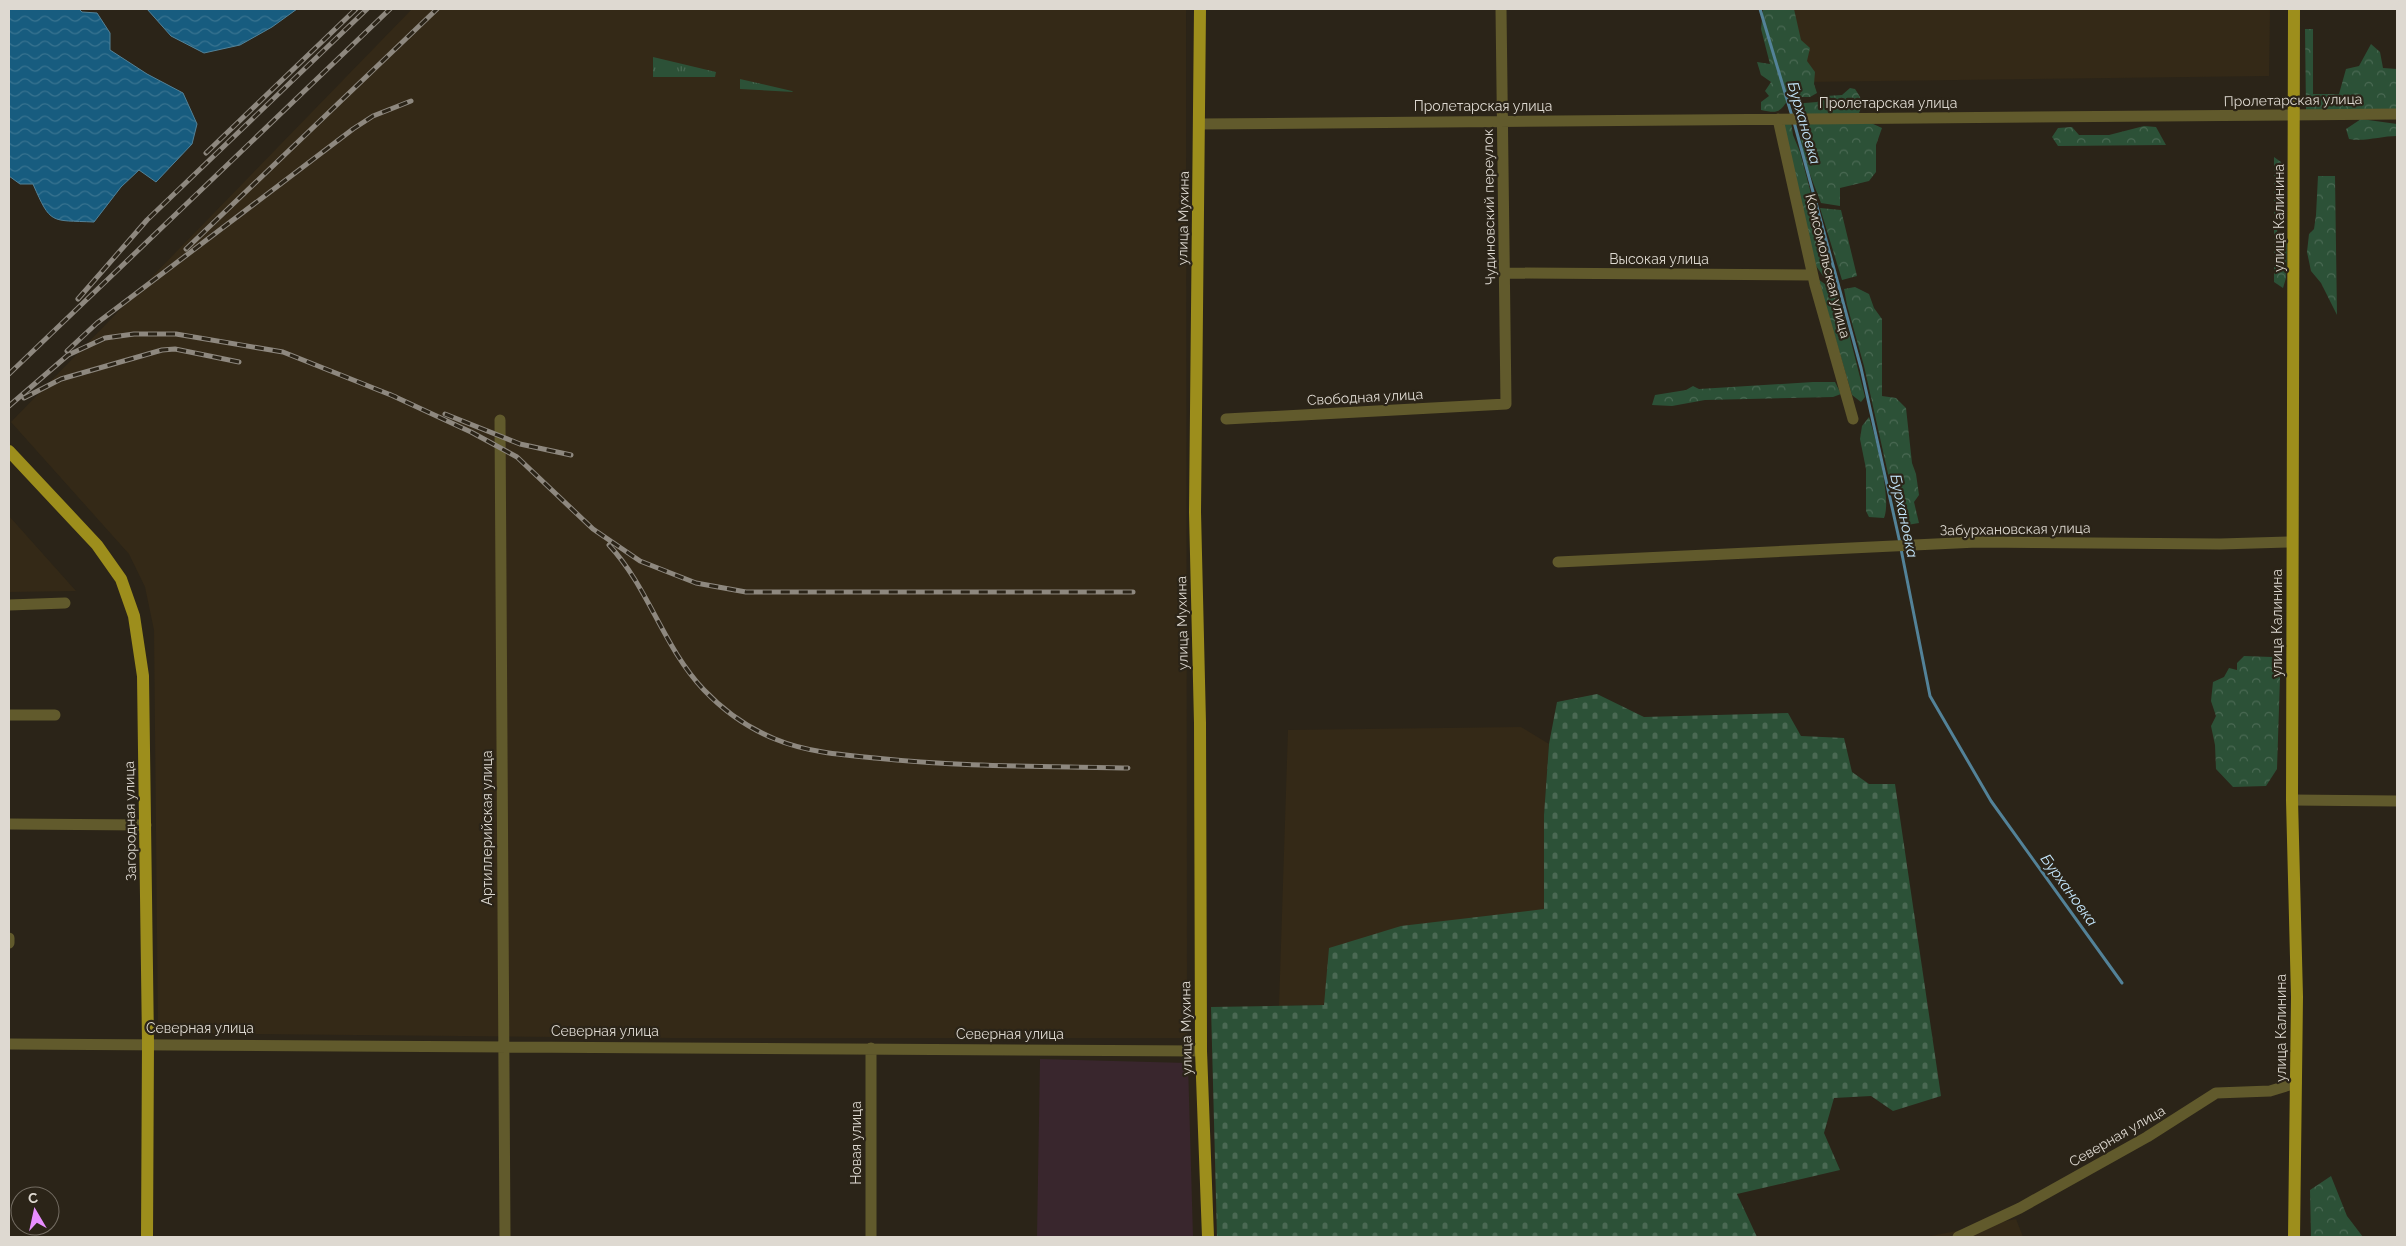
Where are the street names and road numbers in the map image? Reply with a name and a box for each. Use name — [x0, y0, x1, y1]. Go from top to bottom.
street label: Пролетарская улица — [2224, 91, 2362, 109]
street label: Пролетарская улица — [1819, 95, 1957, 111]
street label: Пролетарская улица — [1414, 98, 1552, 114]
street label: Чудиновский переулок — [1480, 129, 1498, 285]
street label: улица Калинина — [2271, 164, 2287, 272]
street label: улица Мухина — [1174, 171, 1192, 265]
street label: Комсомольская улица — [1802, 192, 1854, 340]
street label: Высокая улица — [1609, 251, 1709, 267]
street label: Свободная улица — [1307, 386, 1423, 408]
street label: Забурхановская улица — [1939, 520, 2091, 538]
street label: улица Калинина — [2269, 569, 2285, 677]
street label: улица Мухина — [1173, 576, 1191, 670]
street label: Артиллерийская улица — [479, 750, 495, 906]
street label: Загородная улица — [121, 761, 139, 881]
street label: улица Калинина — [2273, 974, 2289, 1082]
street label: улица Мухина — [1177, 981, 1195, 1075]
street label: Северная улица — [146, 1020, 254, 1036]
street label: Северная улица — [551, 1023, 659, 1039]
street label: Северная улица — [956, 1026, 1064, 1042]
street label: Новая улица — [848, 1101, 864, 1185]
street label: Северная улица — [2066, 1102, 2168, 1170]

